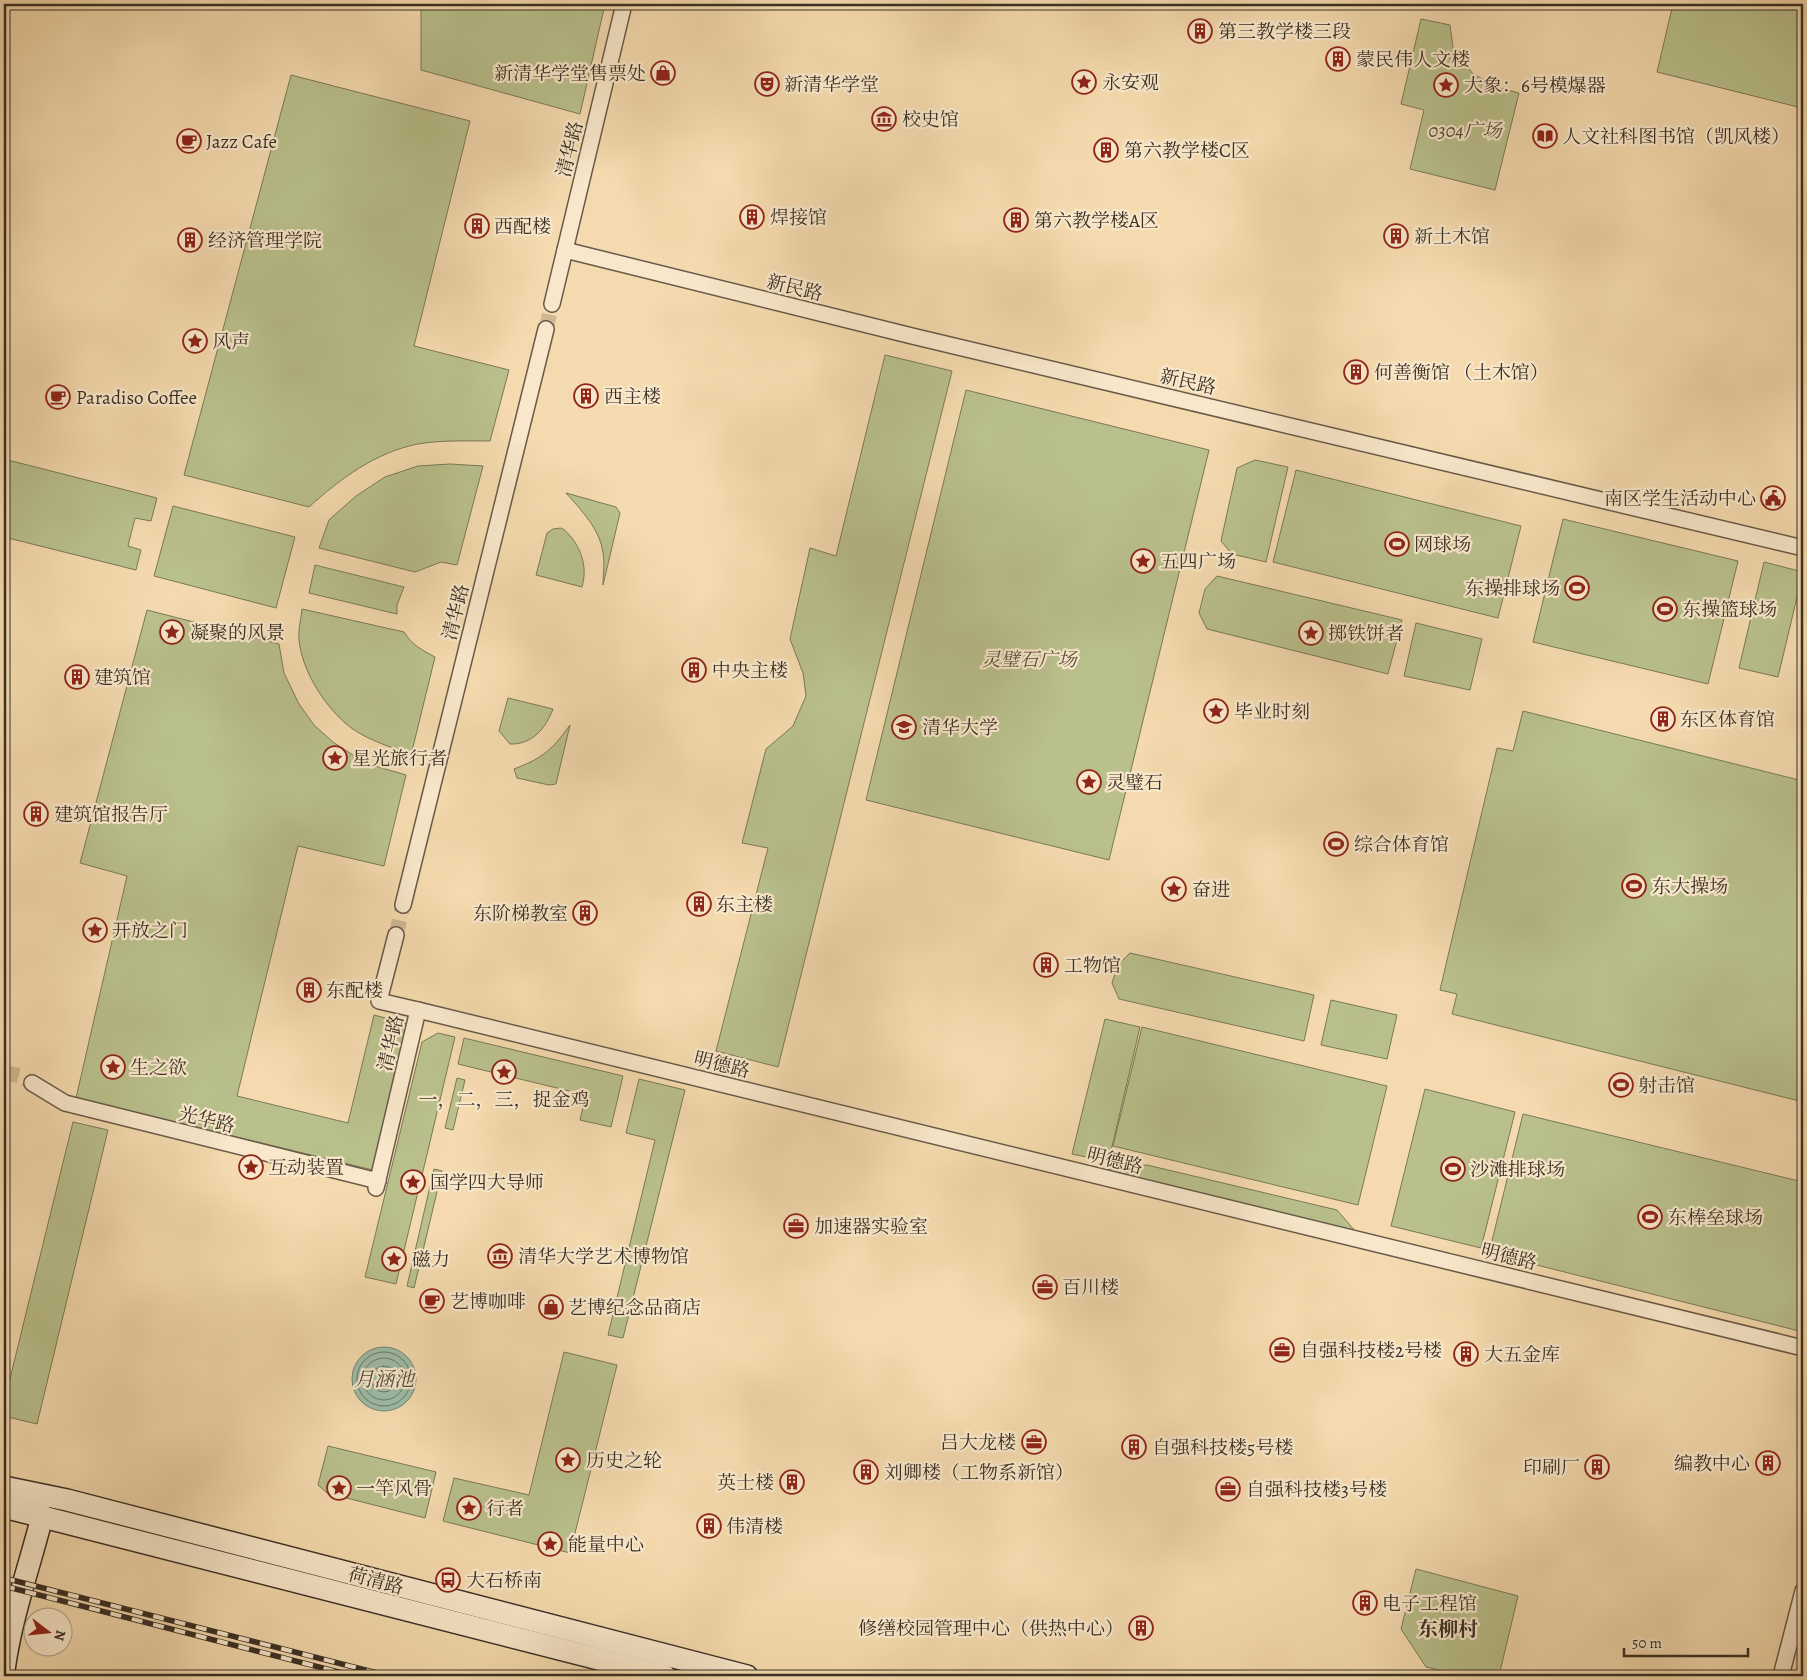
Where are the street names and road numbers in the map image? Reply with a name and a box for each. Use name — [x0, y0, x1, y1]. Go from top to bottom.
street label: 清华路 — [550, 118, 589, 180]
street label: 新民路 — [764, 268, 826, 307]
street label: 新民路 — [1157, 363, 1218, 401]
street label: 清华路 — [436, 581, 475, 643]
street label: 清华路 — [372, 1013, 410, 1074]
street label: 明德路 — [691, 1045, 753, 1084]
street label: 光华路 — [176, 1100, 238, 1139]
street label: 明德路 — [1084, 1141, 1146, 1180]
street label: 明德路 — [1478, 1237, 1540, 1276]
street label: 荷清路 — [345, 1561, 407, 1601]

